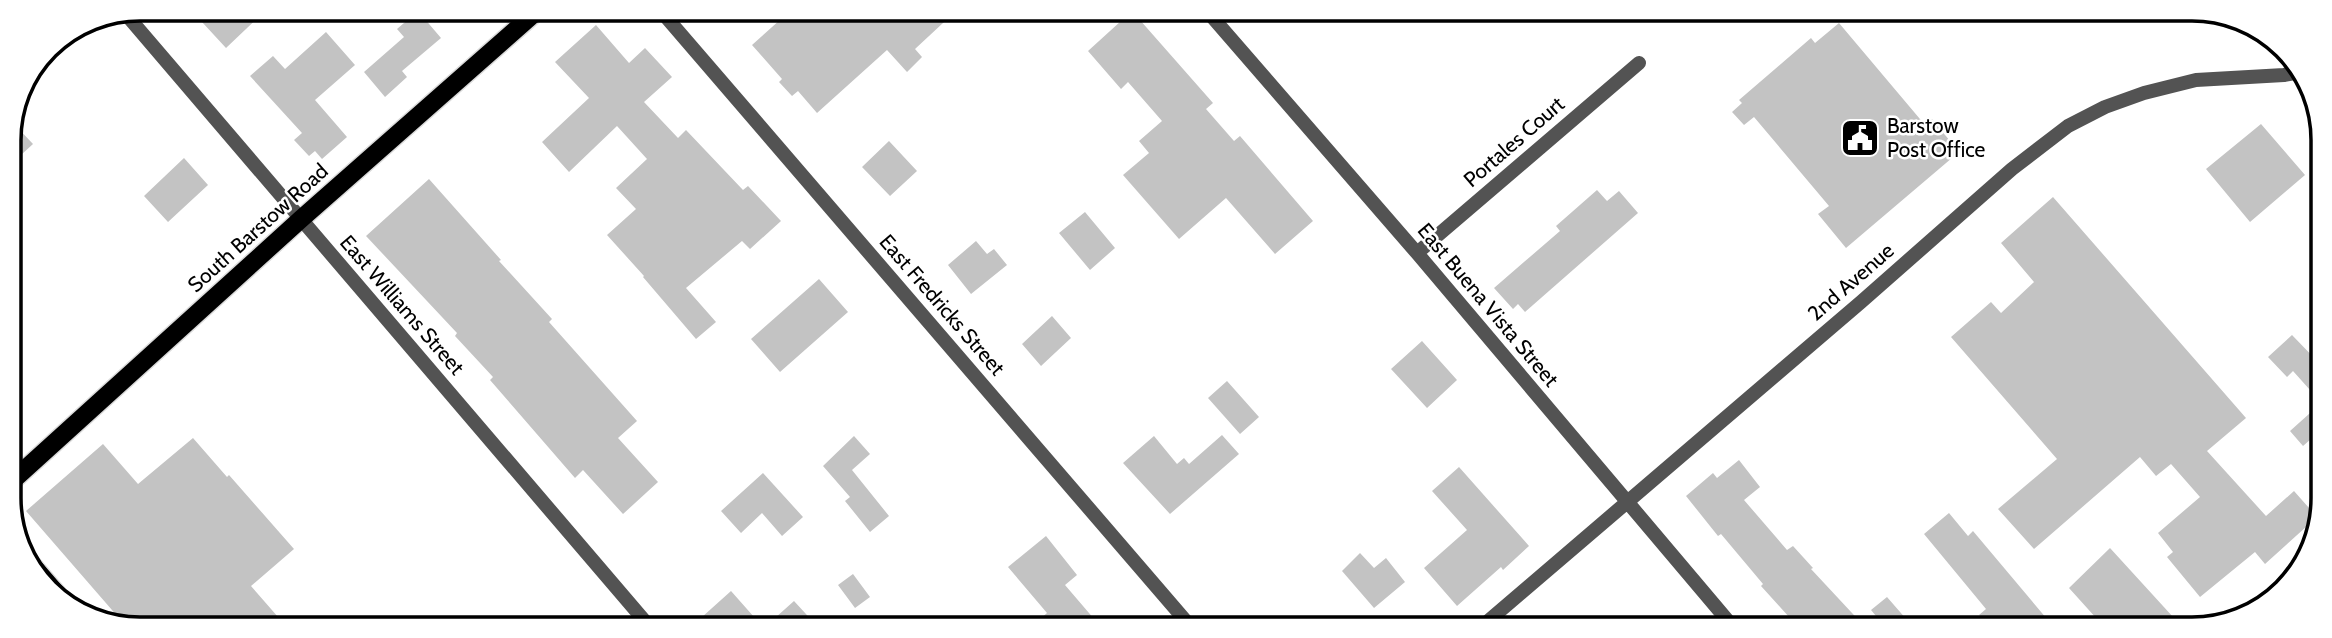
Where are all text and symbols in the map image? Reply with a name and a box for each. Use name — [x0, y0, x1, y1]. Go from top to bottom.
street label: Portales Court — [1458, 91, 1569, 192]
place label: Barstow Post Office — [1887, 113, 1986, 162]
public building icon: Barstow Post Office — [1839, 117, 1881, 159]
street label: South Barstow Road — [182, 158, 333, 297]
street label: East Buena Vista Street — [1413, 218, 1564, 391]
street label: East Fredricks Street — [874, 229, 1010, 380]
street label: East Williams Street — [335, 230, 470, 380]
street label: 2nd Avenue — [1803, 237, 1899, 326]

